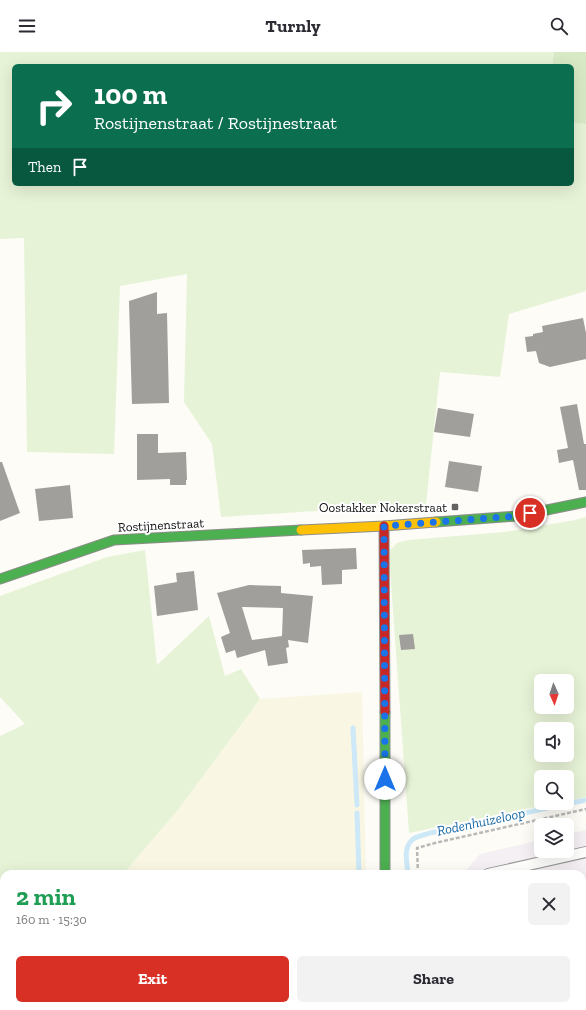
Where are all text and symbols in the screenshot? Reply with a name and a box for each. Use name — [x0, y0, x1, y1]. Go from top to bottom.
icon: menu — [16, 15, 38, 37]
text: Turnly — [265, 15, 321, 37]
icon: search — [548, 15, 570, 37]
text: 100 m — [94, 78, 167, 111]
icon: right — [28, 80, 80, 132]
text: Rostijnenstraat / Rostijnestraat — [94, 112, 337, 134]
icon: arrive — [69, 156, 91, 178]
text: Then — [28, 158, 61, 176]
pin — [513, 496, 547, 530]
place label: Oostakker Nokerstraat — [319, 500, 447, 515]
marker: Oostakker Nokerstraat — [450, 502, 460, 512]
icon: arrive — [519, 502, 541, 524]
street label: Rostijnenstraat — [117, 515, 205, 536]
north arrow — [534, 674, 574, 714]
map controls — [534, 674, 574, 858]
button: sound — [534, 722, 574, 762]
position arrow — [364, 758, 406, 800]
button: search — [534, 770, 574, 810]
water label: Rodenhuizeloop — [435, 804, 527, 840]
button: layers — [534, 818, 574, 858]
text: 2 min — [16, 882, 76, 911]
button: close — [528, 883, 570, 925]
text: 160 m · 15:30 — [16, 912, 87, 927]
button: Exit — [16, 956, 289, 1002]
button: Share — [297, 956, 570, 1002]

